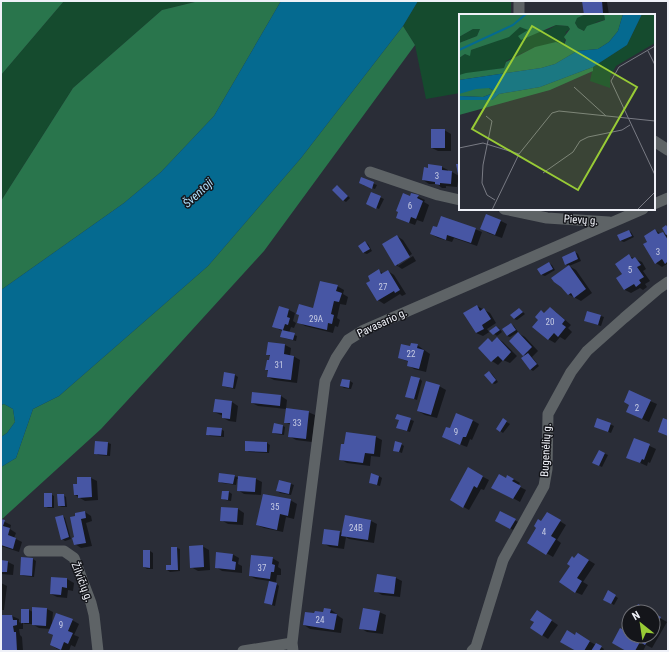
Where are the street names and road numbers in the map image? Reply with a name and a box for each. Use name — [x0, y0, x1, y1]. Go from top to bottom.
street label: Pievų g. — [563, 212, 599, 228]
street label: Pavasario g. — [355, 306, 409, 340]
street label: Bugenėlių g. — [538, 423, 554, 477]
street label: Žilvičių g. — [68, 560, 96, 604]

